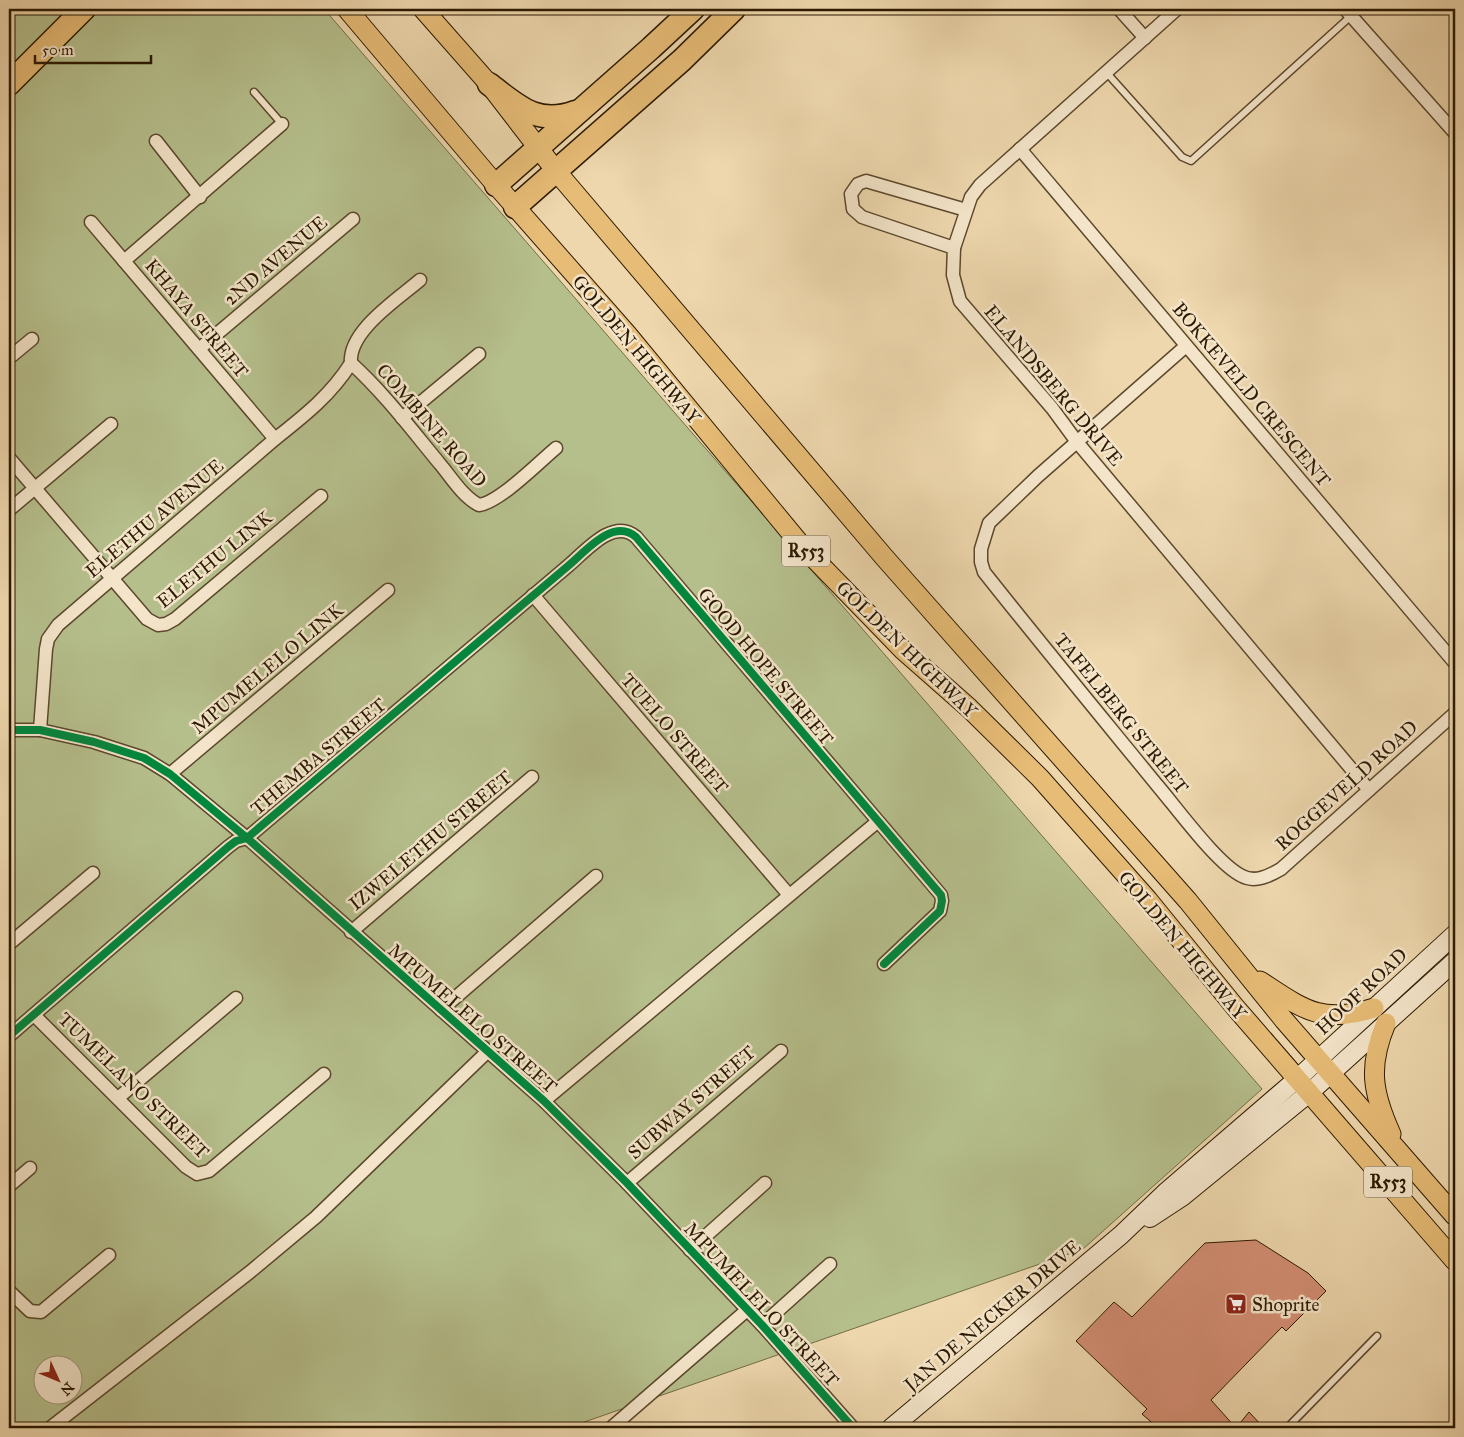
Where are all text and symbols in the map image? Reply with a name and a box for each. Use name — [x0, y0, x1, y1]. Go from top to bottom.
scale bar — [35, 32, 151, 64]
text: 50 m — [42, 41, 74, 59]
street label: 2ND AVENUE — [219, 210, 332, 310]
street label: KHAYA STREET — [140, 254, 253, 383]
street label: GOLDEN HIGHWAY — [568, 270, 706, 429]
street label: BOKKEVELD CRESCENT — [1168, 297, 1336, 491]
street label: ELANDSBERG DRIVE — [980, 300, 1128, 471]
street label: COMBINE ROAD — [372, 359, 492, 492]
street label: ELETHU AVENUE — [81, 454, 228, 583]
street label: ELETHU LINK — [152, 506, 277, 613]
road number: R553 — [782, 536, 830, 566]
street label: GOLDEN HIGHWAY — [831, 576, 983, 723]
street label: GOOD HOPE STREET — [693, 583, 838, 750]
street label: MPUMELELO LINK — [187, 598, 348, 738]
street label: TAFELBERG STREET — [1050, 628, 1194, 798]
street label: TUELO STREET — [616, 668, 733, 798]
street label: THEMBA STREET — [246, 693, 391, 820]
street label: ROGGEVELD ROAD — [1270, 715, 1422, 855]
street label: IZWELETHU STREET — [344, 766, 516, 915]
street label: GOLDEN HIGHWAY — [1114, 866, 1252, 1025]
street label: MPUMELELO STREET — [383, 939, 562, 1098]
street label: HOOF ROAD — [1311, 943, 1412, 1040]
street label: TUMELANO STREET — [53, 1007, 214, 1163]
street label: SUBWAY STREET — [623, 1041, 760, 1164]
road number: R553 — [1364, 1166, 1412, 1198]
street label: MPUMELELO STREET — [679, 1217, 844, 1391]
street label: JAN DE NECKER DRIVE — [898, 1235, 1086, 1398]
supermarket icon: Shoprite — [1224, 1292, 1248, 1316]
place label: Shoprite — [1252, 1293, 1320, 1316]
north arrow — [32, 1354, 82, 1404]
text: N — [57, 1379, 77, 1399]

